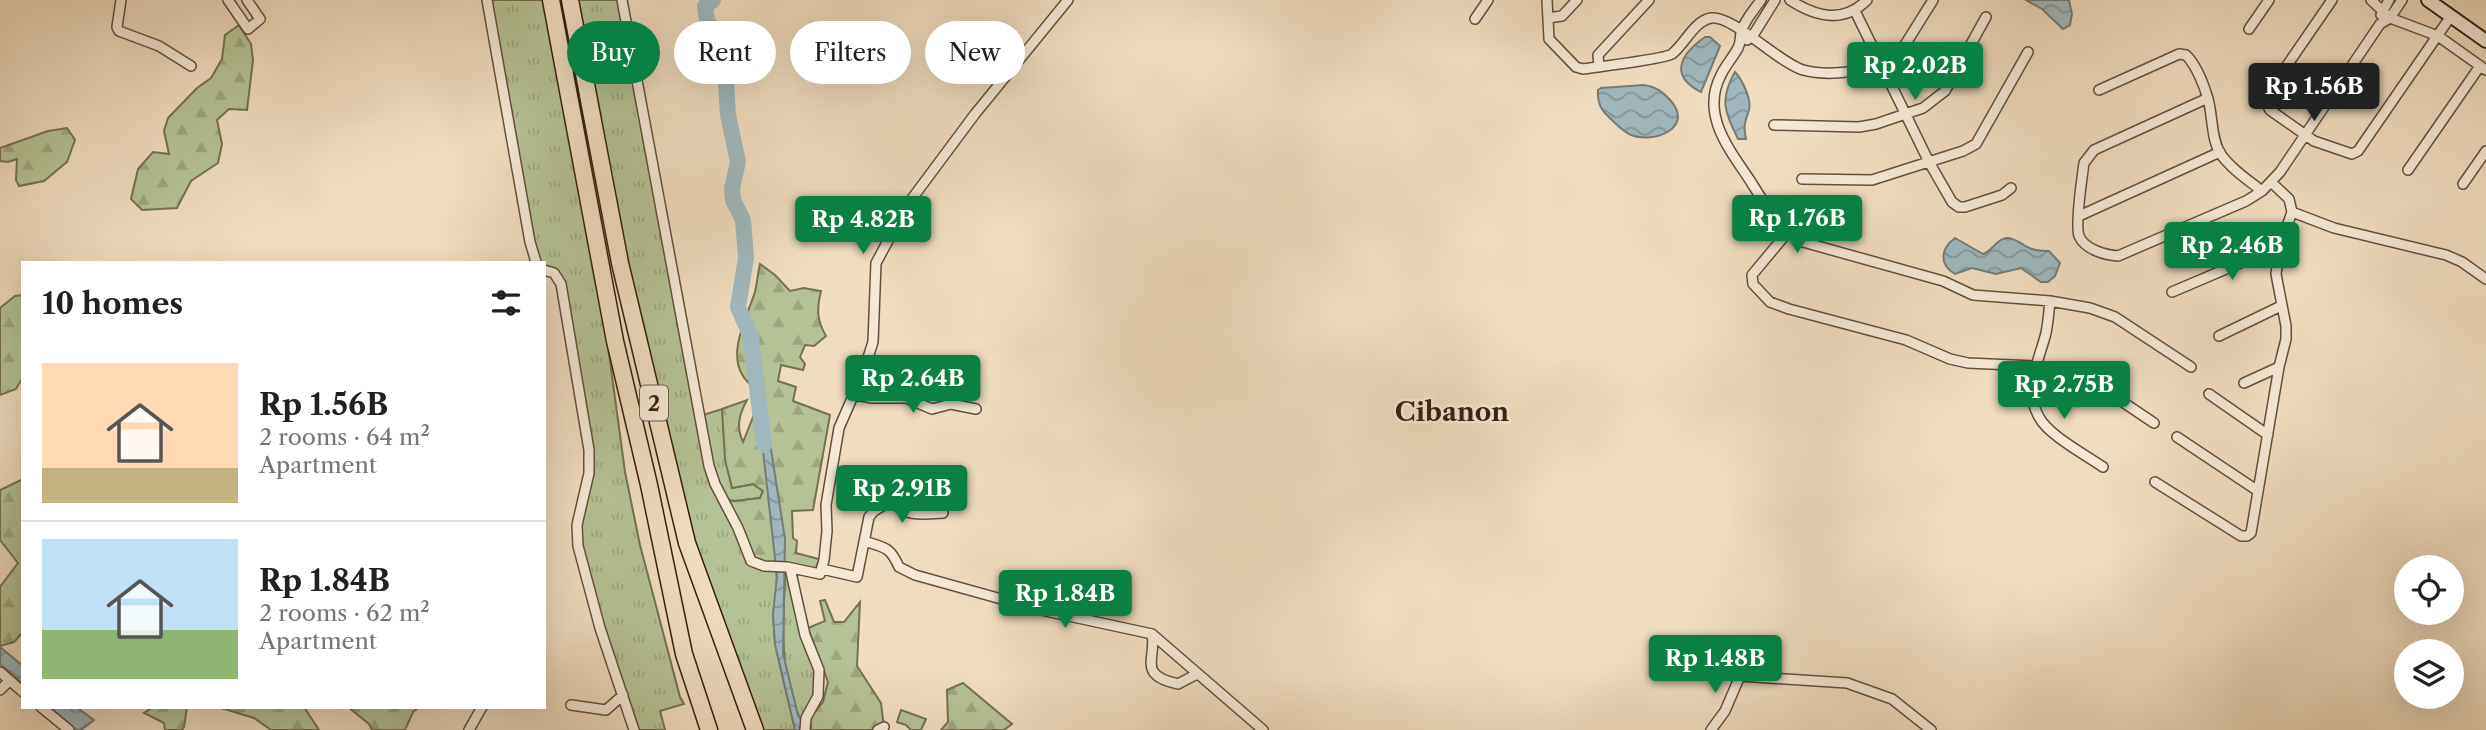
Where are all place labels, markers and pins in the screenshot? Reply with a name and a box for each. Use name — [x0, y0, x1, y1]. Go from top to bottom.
pin: Rp 2.02B — [1843, 42, 1987, 102]
pin: Rp 1.56B — [2242, 64, 2386, 123]
pin: Rp 4.82B — [791, 196, 935, 256]
pin: Rp 1.76B — [1725, 196, 1869, 255]
pin: Rp 2.46B — [2160, 222, 2304, 282]
pin: Rp 2.64B — [841, 356, 985, 415]
pin: Rp 2.75B — [1992, 362, 2136, 421]
pin: Rp 2.91B — [830, 466, 974, 525]
pin: Rp 1.84B — [993, 570, 1137, 630]
pin: Rp 1.48B — [1643, 636, 1787, 695]

